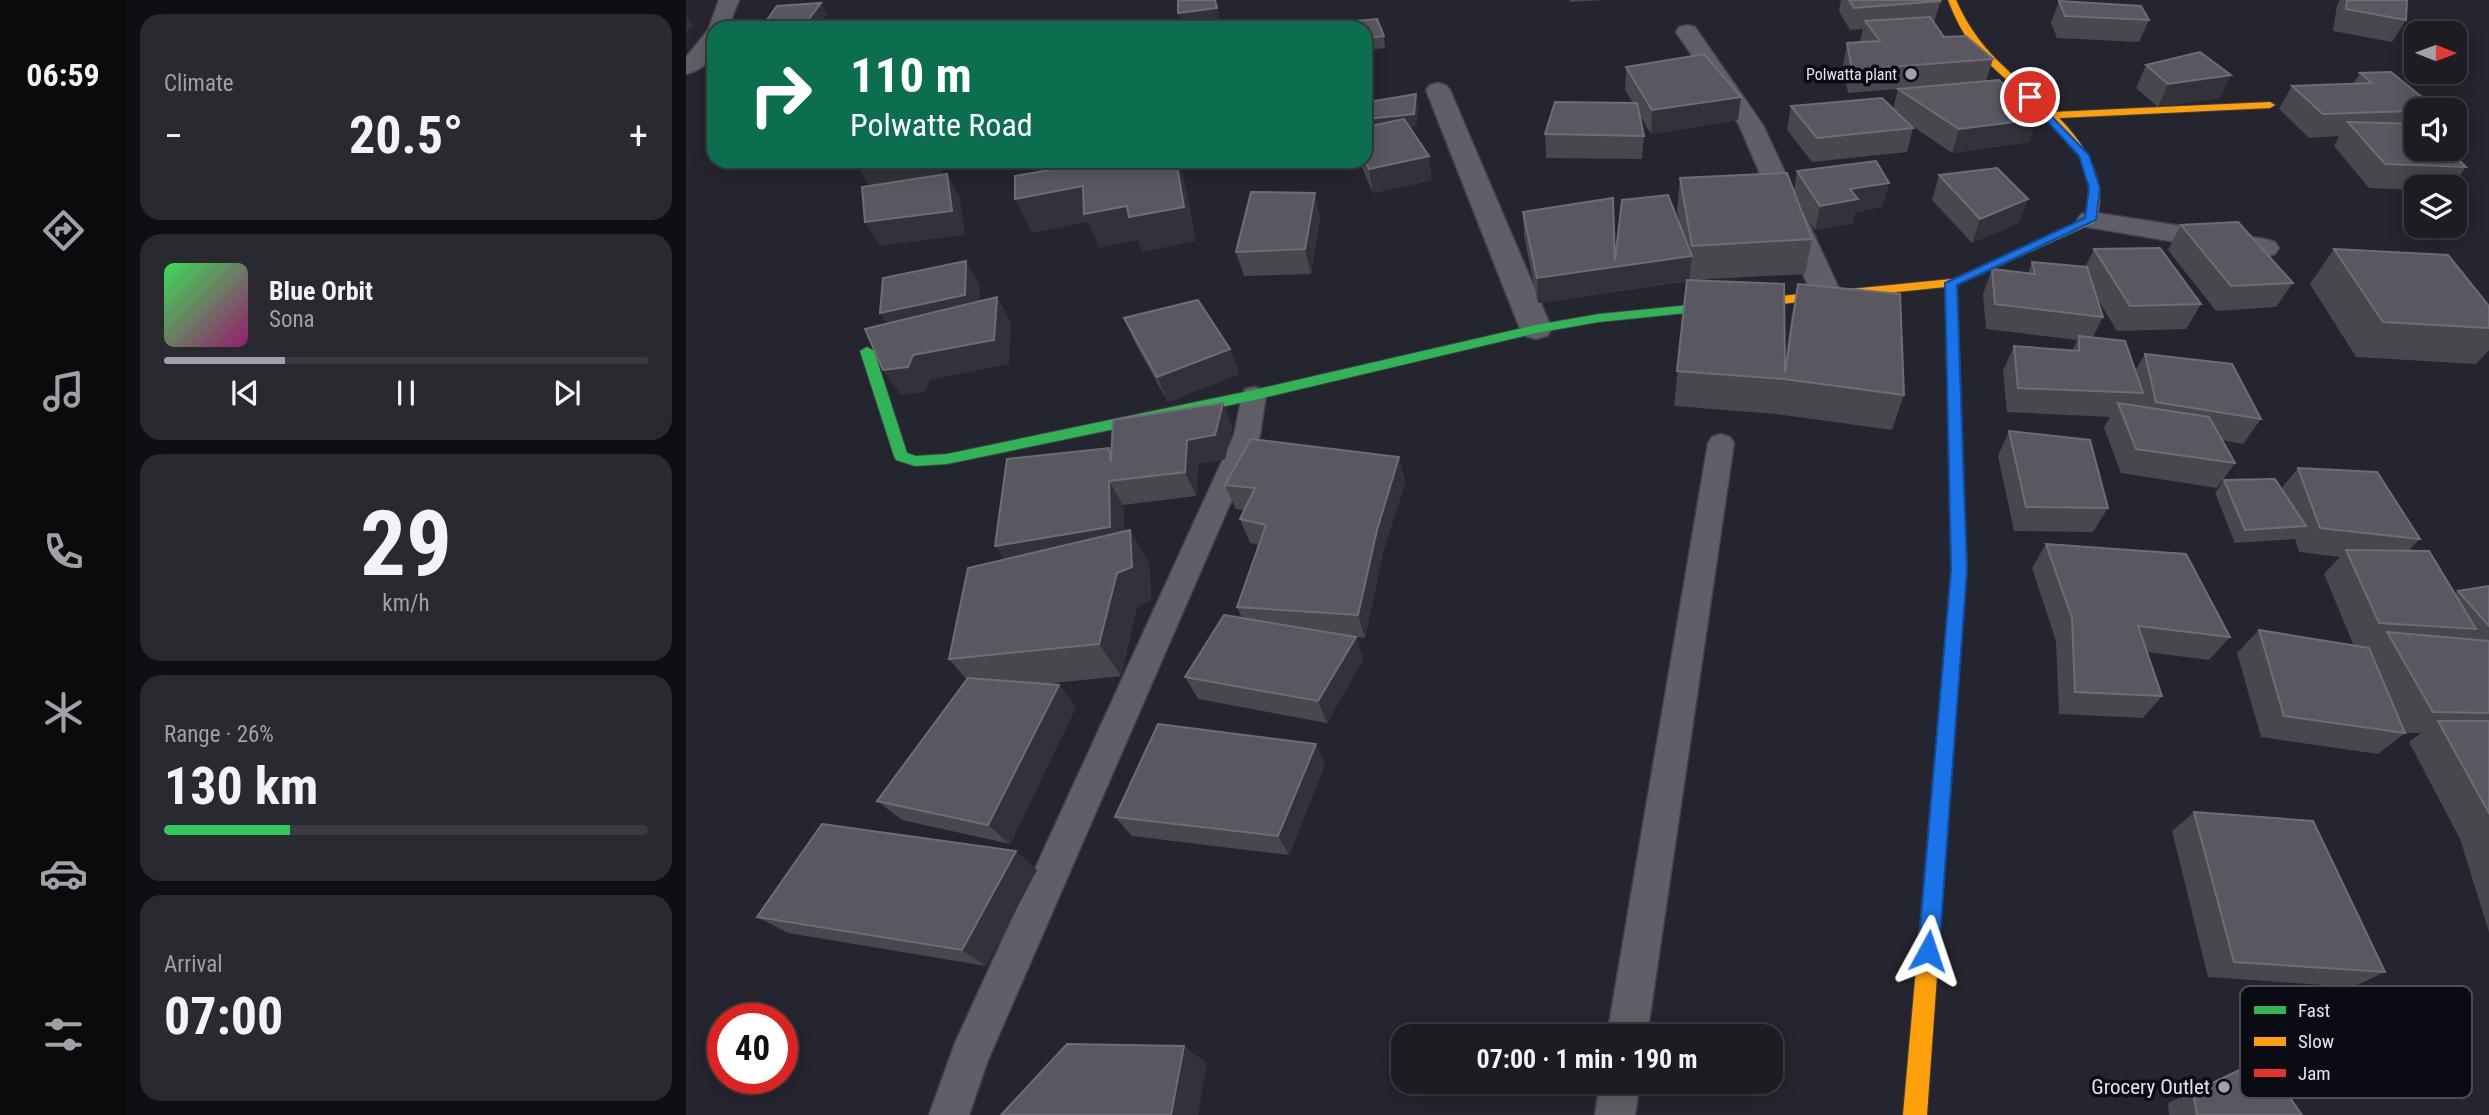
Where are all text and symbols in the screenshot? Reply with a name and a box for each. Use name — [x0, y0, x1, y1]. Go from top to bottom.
north arrow — [2404, 21, 2468, 84]
map controls — [2404, 21, 2467, 238]
text: 110 m — [850, 47, 972, 104]
icon: right — [735, 49, 826, 140]
text: 06:59 — [26, 56, 100, 94]
place label: Polwatta plant — [1806, 65, 1897, 84]
marker: Polwatta plant — [1903, 66, 1919, 82]
pin — [2000, 67, 2060, 127]
text: Climate — [164, 70, 234, 97]
icon: arrive — [2011, 78, 2049, 116]
button: sound — [2404, 98, 2467, 161]
text: 20.5° — [349, 105, 463, 166]
text: Polwatte Road — [850, 106, 1033, 144]
text: − — [164, 114, 183, 158]
text: + — [629, 114, 648, 158]
button: layers — [2404, 175, 2467, 238]
icon: directions — [39, 206, 88, 255]
text: Blue Orbit — [269, 276, 373, 306]
text: Sona — [269, 306, 315, 333]
icon: music — [39, 367, 88, 416]
icon: previous — [226, 374, 264, 412]
icon: pause — [387, 374, 425, 412]
icon: next — [548, 374, 586, 412]
text: 29 — [360, 491, 452, 597]
icon: phone — [39, 527, 88, 576]
text: km/h — [382, 590, 430, 617]
icon: climate — [39, 688, 88, 737]
text: Range · 26% — [164, 721, 274, 748]
text: 130 km — [164, 756, 318, 817]
icon: car — [39, 849, 88, 898]
position arrow — [1891, 914, 1965, 988]
text: Arrival — [164, 951, 223, 978]
text: 07:00 — [164, 986, 283, 1047]
legend — [2240, 986, 2472, 1098]
text: Fast — [2298, 999, 2330, 1022]
speed limit sign: 40 — [707, 1003, 798, 1094]
icon: filters — [39, 1010, 88, 1059]
text: Slow — [2298, 1030, 2334, 1053]
text: 07:00 · 1 min · 190 m — [1477, 1044, 1697, 1074]
text: Jam — [2298, 1062, 2331, 1085]
place label: Grocery Outlet — [2091, 1075, 2210, 1099]
marker: Grocery Outlet — [2216, 1079, 2232, 1095]

